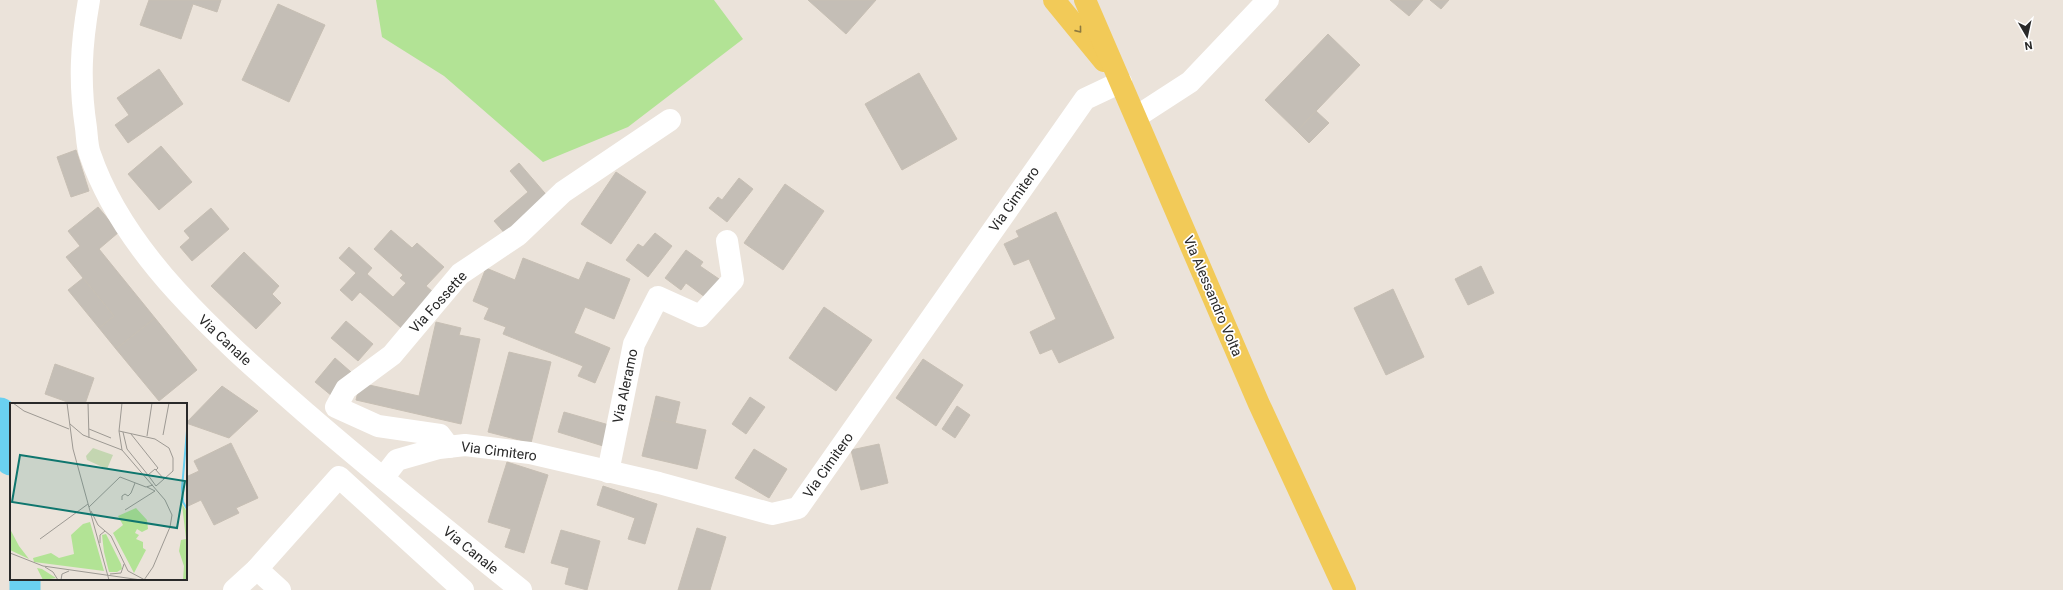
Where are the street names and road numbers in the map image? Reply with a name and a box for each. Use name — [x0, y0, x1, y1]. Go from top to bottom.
street label: Via Cimitero — [986, 163, 1042, 235]
street label: Via Alessandro Volta — [1180, 233, 1246, 359]
street label: Via Fossette — [406, 268, 470, 336]
street label: Via Canale — [195, 312, 255, 368]
street label: Via Aleramo — [609, 347, 641, 425]
street label: Via Cimitero — [800, 429, 856, 501]
street label: Via Cimitero — [460, 438, 538, 464]
street label: Via Canale — [440, 523, 502, 577]

